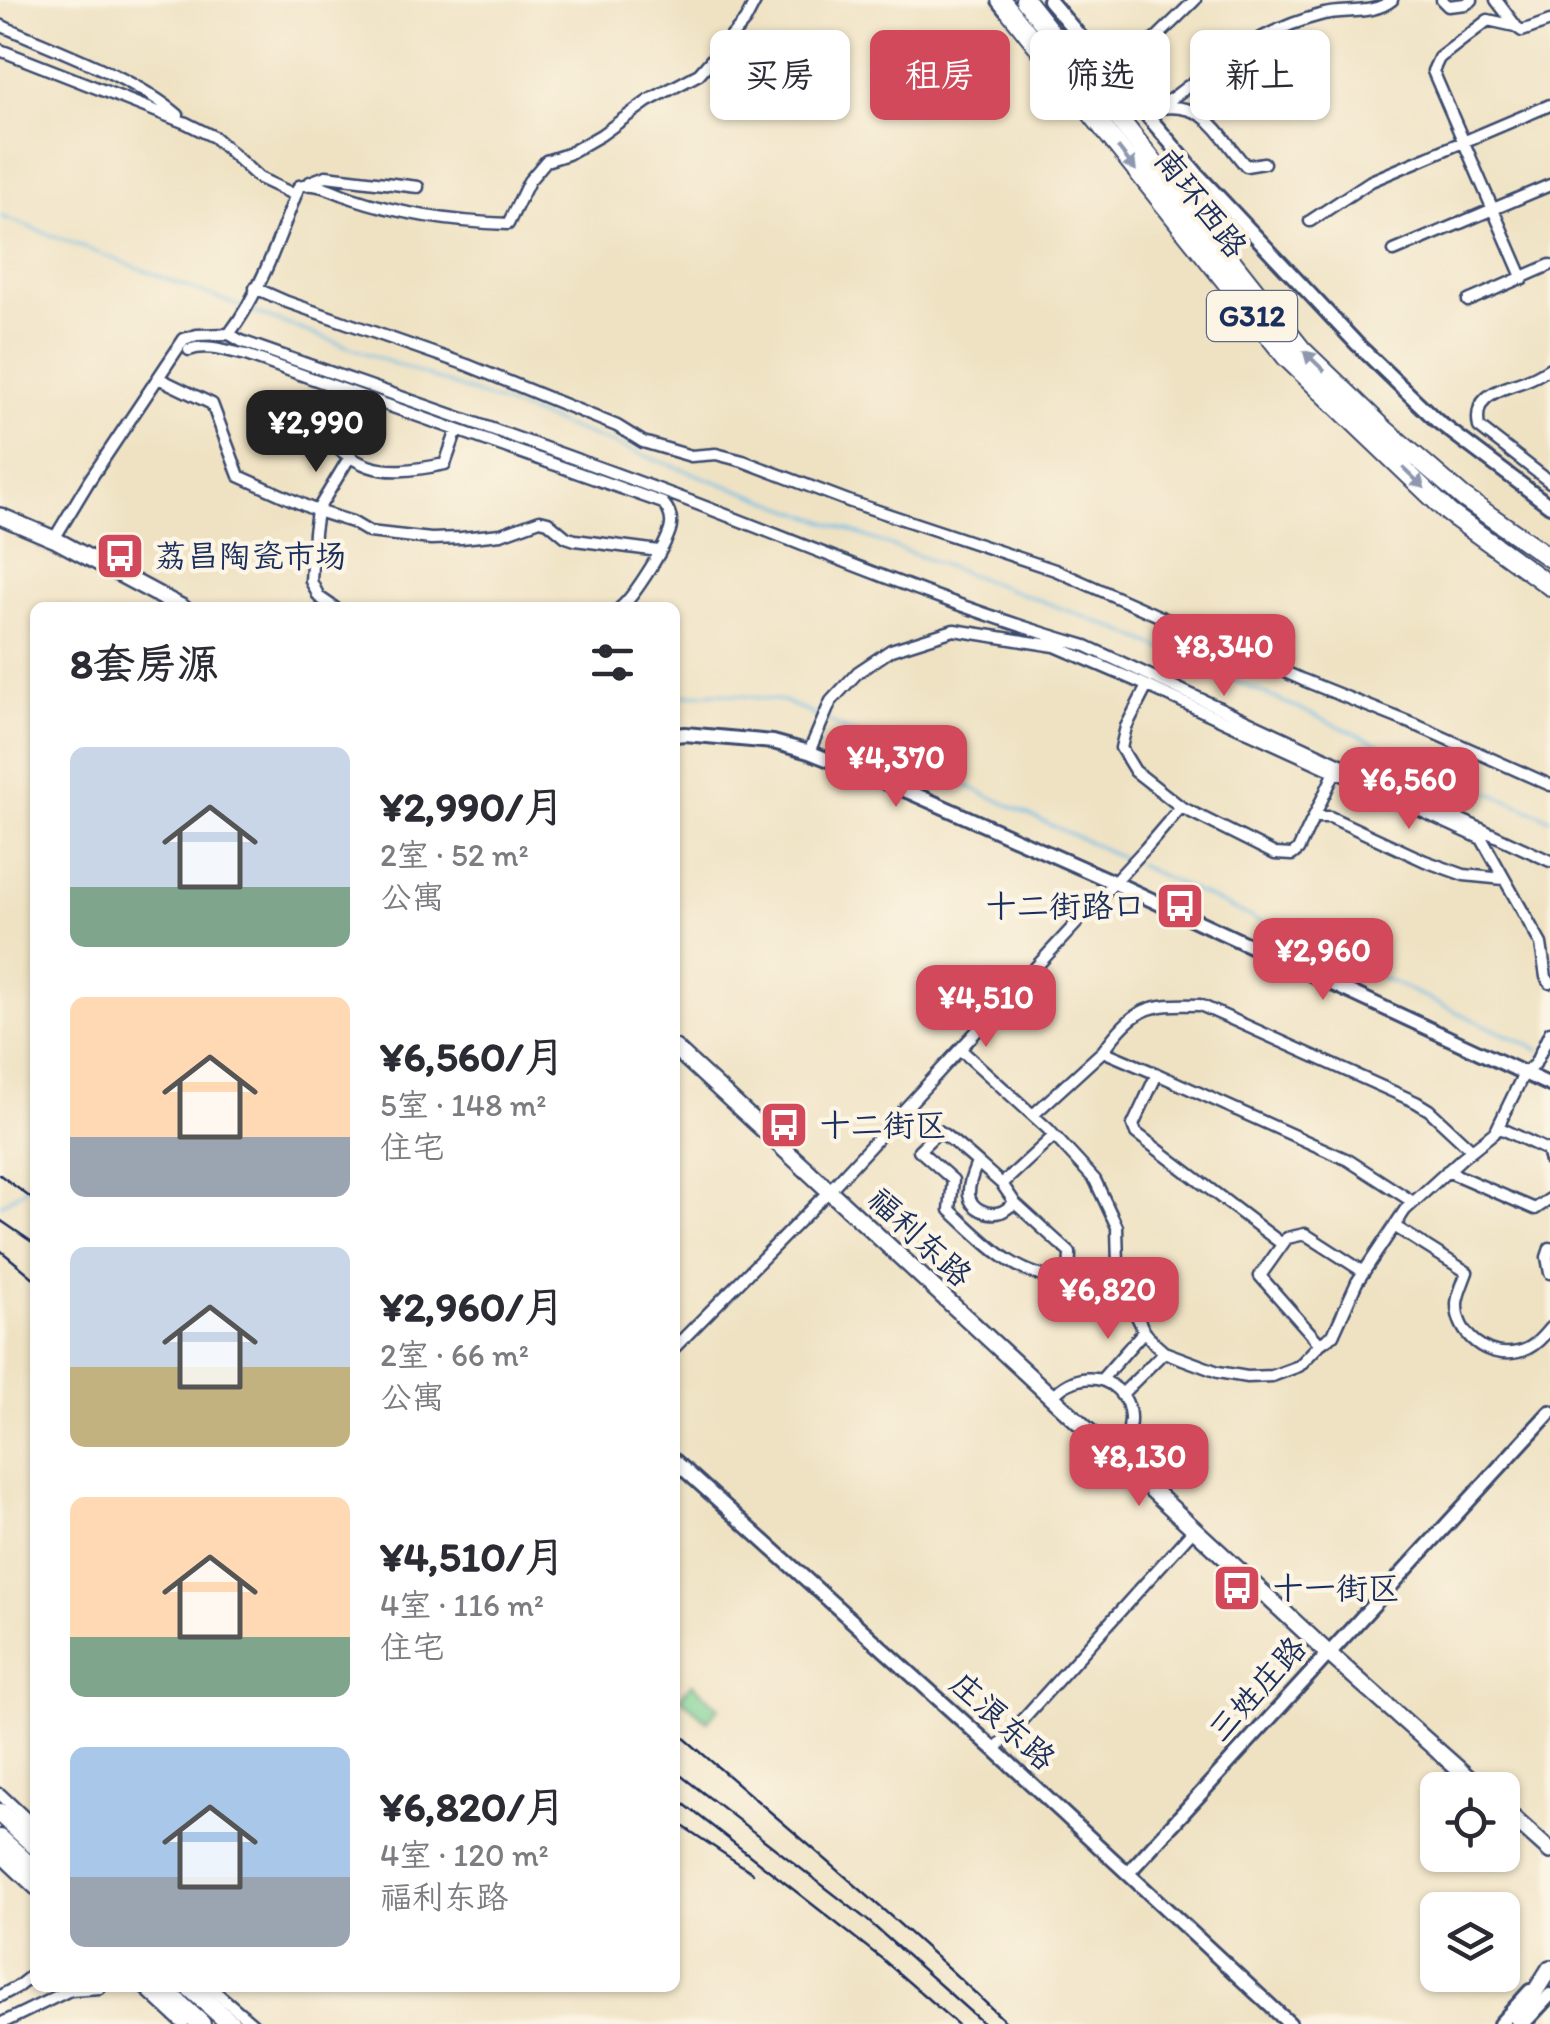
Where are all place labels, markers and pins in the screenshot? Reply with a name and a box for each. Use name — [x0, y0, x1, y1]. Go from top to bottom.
pin: ¥2,990 — [235, 390, 397, 475]
bus stop icon: 荔昌陶瓷市场 — [94, 530, 146, 582]
place label: 荔昌陶瓷市场 — [155, 537, 347, 575]
pin: ¥8,340 — [1143, 614, 1305, 699]
pin: ¥4,370 — [815, 725, 977, 810]
pin: ¥6,560 — [1328, 747, 1490, 832]
bus stop icon: 十二街路口 — [1154, 880, 1206, 932]
place label: 十二街路口 — [985, 887, 1145, 925]
pin: ¥2,960 — [1242, 918, 1404, 1003]
pin: ¥4,510 — [905, 965, 1067, 1050]
bus stop icon: 十二街区 — [758, 1099, 810, 1151]
place label: 十二街区 — [819, 1106, 947, 1144]
pin: ¥6,820 — [1027, 1257, 1189, 1342]
pin: ¥8,130 — [1058, 1424, 1220, 1509]
bus stop icon: 十一街区 — [1211, 1562, 1263, 1614]
place label: 十一街区 — [1272, 1569, 1400, 1607]

